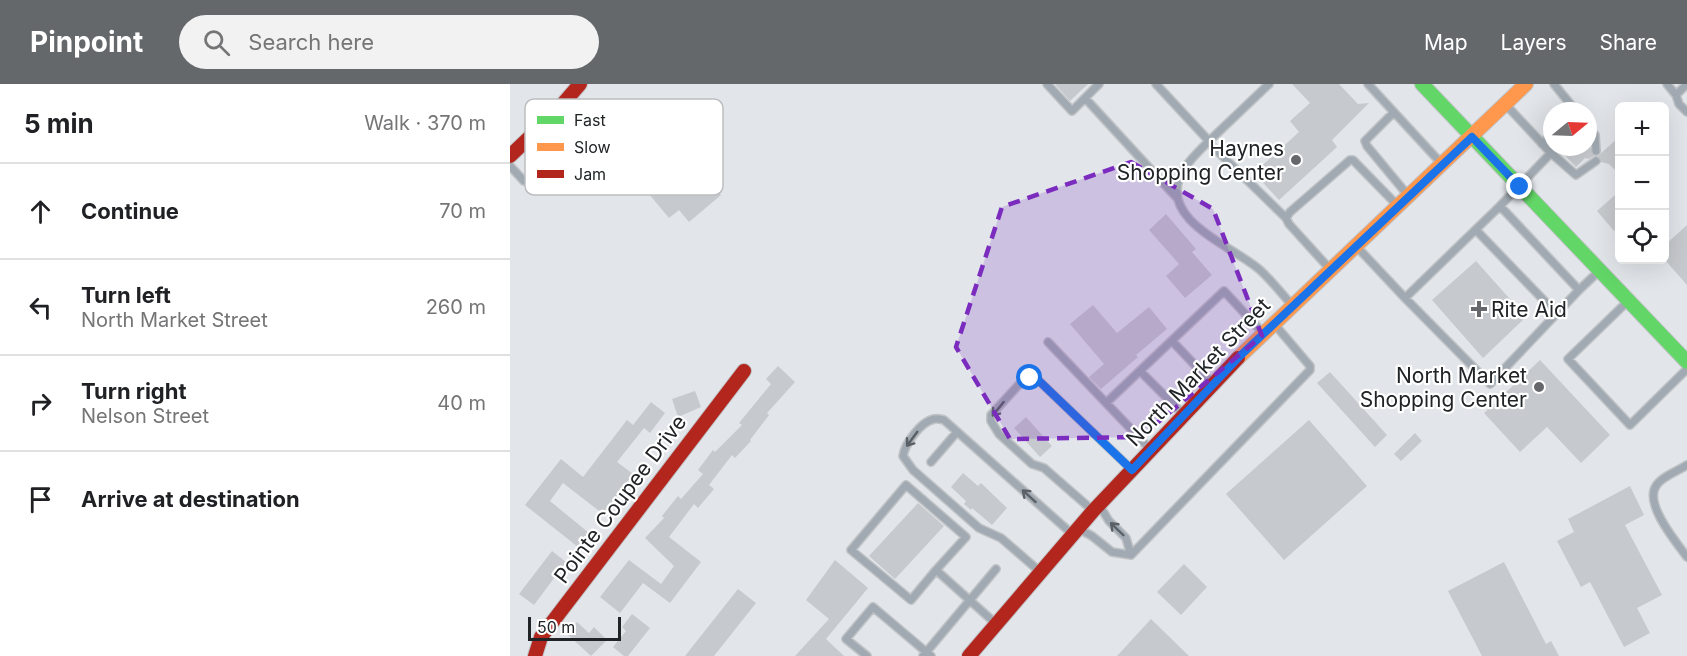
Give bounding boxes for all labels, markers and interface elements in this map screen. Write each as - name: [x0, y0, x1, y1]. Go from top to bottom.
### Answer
- search box: [179, 15, 599, 69]
- text: Pinpoint: [30, 25, 143, 59]
- icon: search: [200, 26, 233, 59]
- text: Search here: [248, 29, 374, 55]
- text: Map: [1424, 30, 1468, 55]
- text: Layers: [1501, 30, 1567, 55]
- text: Share: [1600, 30, 1657, 55]
- legend: [525, 99, 723, 195]
- north arrow: [1543, 102, 1597, 156]
- map controls: [1615, 102, 1669, 264]
- button: +: [1615, 102, 1669, 156]
- text: 5 min: [24, 108, 94, 139]
- text: Fast: [574, 110, 606, 130]
- text: Walk · 370 m: [364, 111, 486, 135]
- place label: Haynes Shopping Center: [1117, 136, 1284, 185]
- text: Slow: [574, 137, 611, 157]
- marker: Haynes Shopping Center: [1289, 153, 1303, 167]
- button: −: [1615, 156, 1669, 210]
- text: Jam: [574, 164, 606, 184]
- route end: [1506, 173, 1532, 199]
- icon: ahead: [24, 195, 57, 228]
- text: Continue: [81, 198, 179, 224]
- text: 70 m: [439, 199, 486, 223]
- button: locate: [1615, 210, 1669, 264]
- text: Turn left: [81, 282, 171, 308]
- icon: left: [24, 291, 57, 324]
- street label: North Market Street: [1121, 293, 1275, 451]
- text: 260 m: [426, 295, 486, 319]
- place label: Rite Aid: [1491, 297, 1567, 322]
- marker: Rite Aid: [1472, 302, 1486, 316]
- text: North Market Street: [81, 308, 268, 332]
- place label: North Market Shopping Center: [1360, 363, 1527, 412]
- route start: [1016, 364, 1042, 390]
- text: Turn right: [81, 378, 187, 404]
- marker: North Market Shopping Center: [1532, 380, 1546, 394]
- icon: right: [24, 387, 57, 420]
- text: 40 m: [437, 391, 486, 415]
- one-way arrow: [991, 401, 1004, 417]
- text: Nelson Street: [81, 404, 209, 428]
- street label: Pointe Coupee Drive: [549, 410, 691, 588]
- one-way arrow: [906, 430, 918, 446]
- icon: arrive: [24, 483, 57, 516]
- text: Arrive at destination: [81, 486, 300, 512]
- one-way arrow: [1022, 489, 1037, 503]
- one-way arrow: [1110, 522, 1125, 536]
- scale bar: [528, 614, 621, 642]
- text: 50 m: [537, 617, 575, 637]

